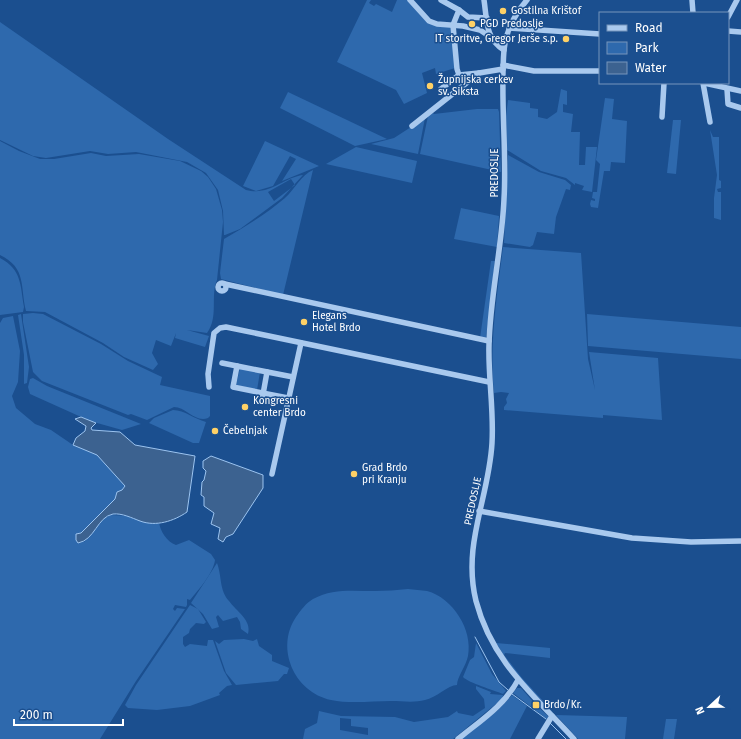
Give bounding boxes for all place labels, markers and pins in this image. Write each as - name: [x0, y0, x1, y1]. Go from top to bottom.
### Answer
- place label: Gostilna Krištof: [511, 5, 582, 17]
- marker: Gostilna Krištof: [498, 6, 508, 16]
- place label: PGD Predoslje: [480, 18, 544, 30]
- marker: PGD Predoslje: [467, 19, 477, 29]
- place label: IT storitve, Gregor Jerše s.p.: [435, 33, 558, 45]
- marker: IT storitve, Gregor Jerše s.p.: [561, 34, 571, 44]
- place label: Župnijska cerkev sv. Siksta: [438, 72, 513, 98]
- marker: Župnijska cerkev sv. Siksta: [425, 81, 435, 91]
- place label: Elegans Hotel Brdo: [312, 310, 361, 334]
- marker: Elegans Hotel Brdo: [299, 317, 309, 327]
- place label: Kongresni center Brdo: [253, 395, 306, 419]
- marker: Kongresni center Brdo: [240, 402, 250, 412]
- place label: Čebelnjak: [223, 423, 268, 437]
- marker: Čebelnjak: [210, 426, 220, 436]
- place label: Grad Brdo pri Kranju: [362, 462, 408, 486]
- marker: Grad Brdo pri Kranju: [349, 469, 359, 479]
- place label: Brdo/Kr.: [544, 699, 582, 711]
- marker: Brdo/Kr.: [531, 700, 541, 710]

